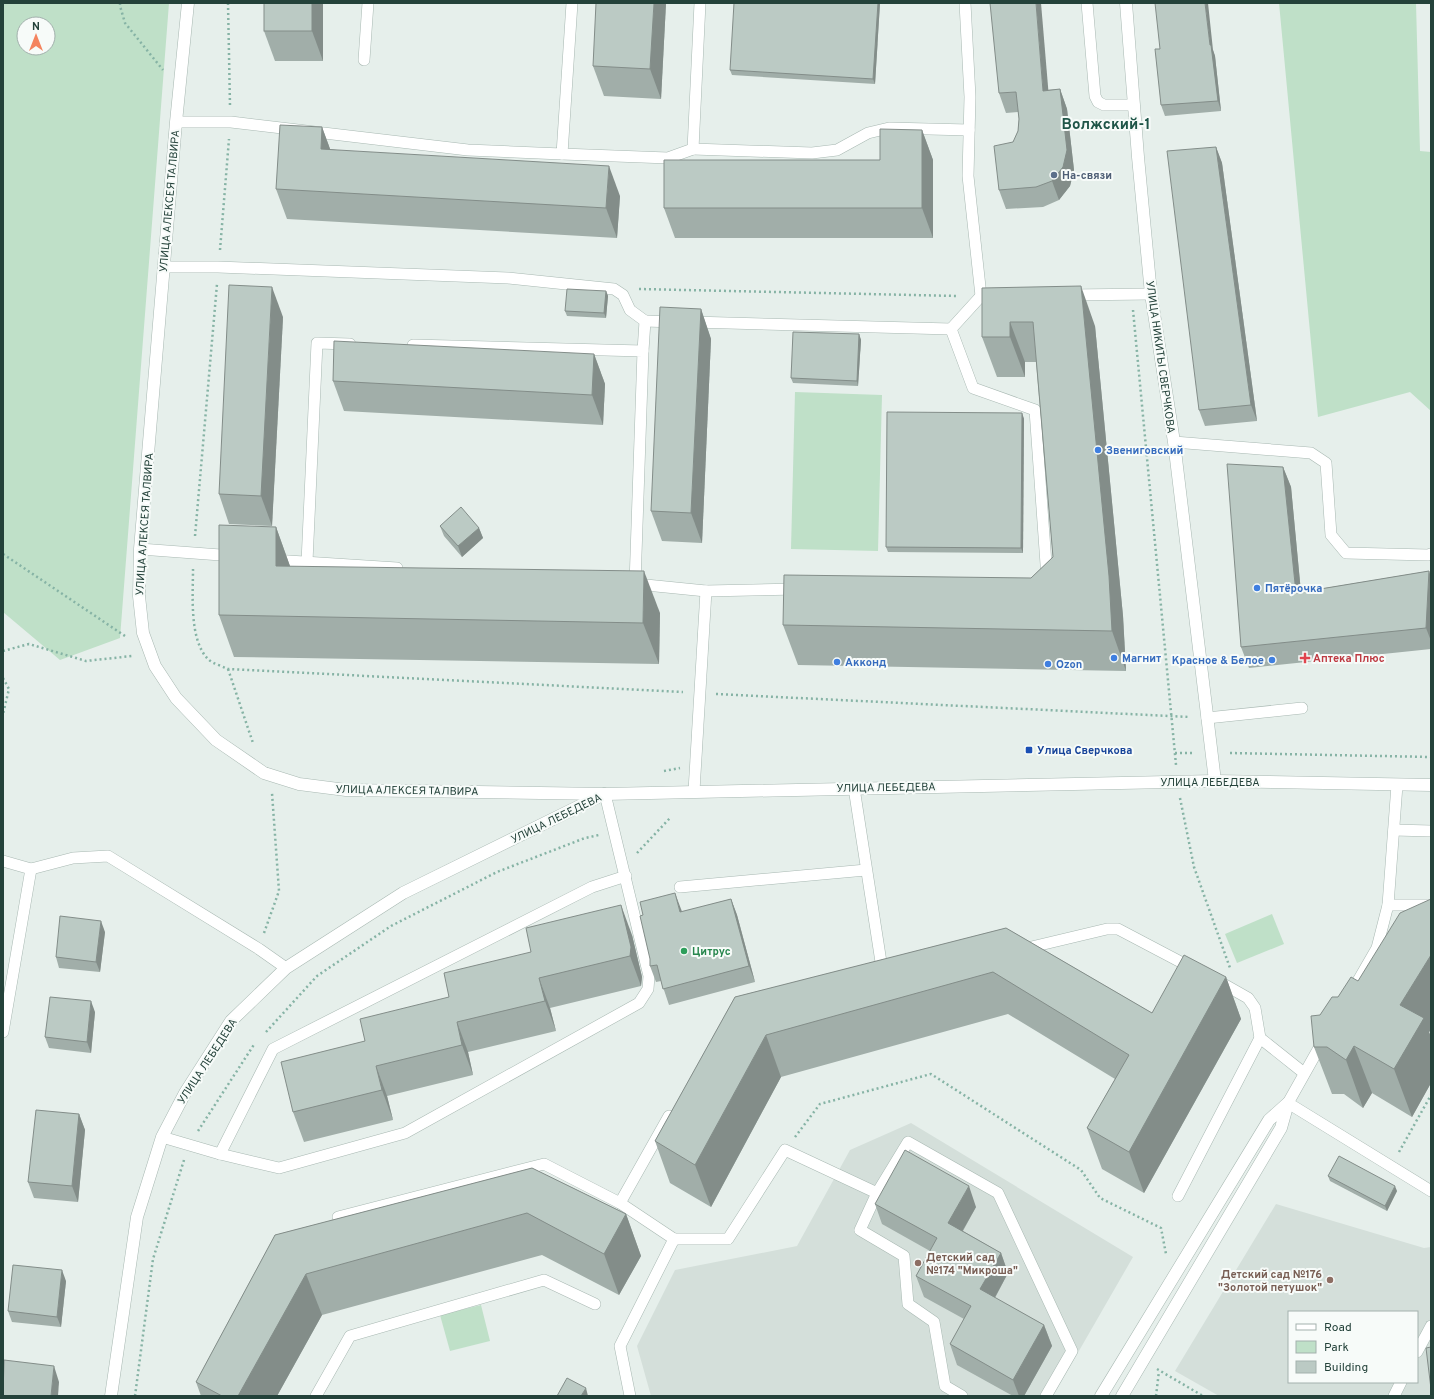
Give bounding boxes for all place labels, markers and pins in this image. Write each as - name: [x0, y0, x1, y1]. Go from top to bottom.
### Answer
- place label: На-связи: [1062, 169, 1112, 183]
- marker: На-связи: [1049, 170, 1059, 180]
- place label: Звениговский: [1106, 444, 1183, 458]
- marker: Звениговский: [1093, 445, 1103, 455]
- place label: Пятёрочка: [1265, 582, 1323, 596]
- marker: Пятёрочка: [1252, 583, 1262, 593]
- place label: Магнит: [1122, 652, 1161, 666]
- place label: Аптека Плюс: [1313, 652, 1385, 666]
- marker: Магнит: [1109, 653, 1119, 663]
- marker: Аптека Плюс: [1300, 653, 1310, 663]
- place label: Красное & Белое: [1172, 654, 1264, 668]
- marker: Красное & Белое: [1267, 655, 1277, 665]
- place label: Акконд: [845, 656, 886, 670]
- marker: Акконд: [832, 657, 842, 667]
- place label: Ozon: [1056, 658, 1082, 672]
- marker: Ozon: [1043, 659, 1053, 669]
- place label: Улица Сверчкова: [1037, 744, 1132, 758]
- marker: Улица Сверчкова: [1024, 745, 1034, 755]
- place label: Цитрус: [692, 945, 731, 959]
- marker: Цитрус: [679, 946, 689, 956]
- place label: Детский сад №174 "Микроша": [926, 1251, 1018, 1278]
- marker: Детский сад №174 "Микроша": [913, 1258, 923, 1268]
- place label: Детский сад №176 "Золотой петушок": [1218, 1268, 1322, 1295]
- marker: Детский сад №176 "Золотой петушок": [1325, 1275, 1335, 1285]

